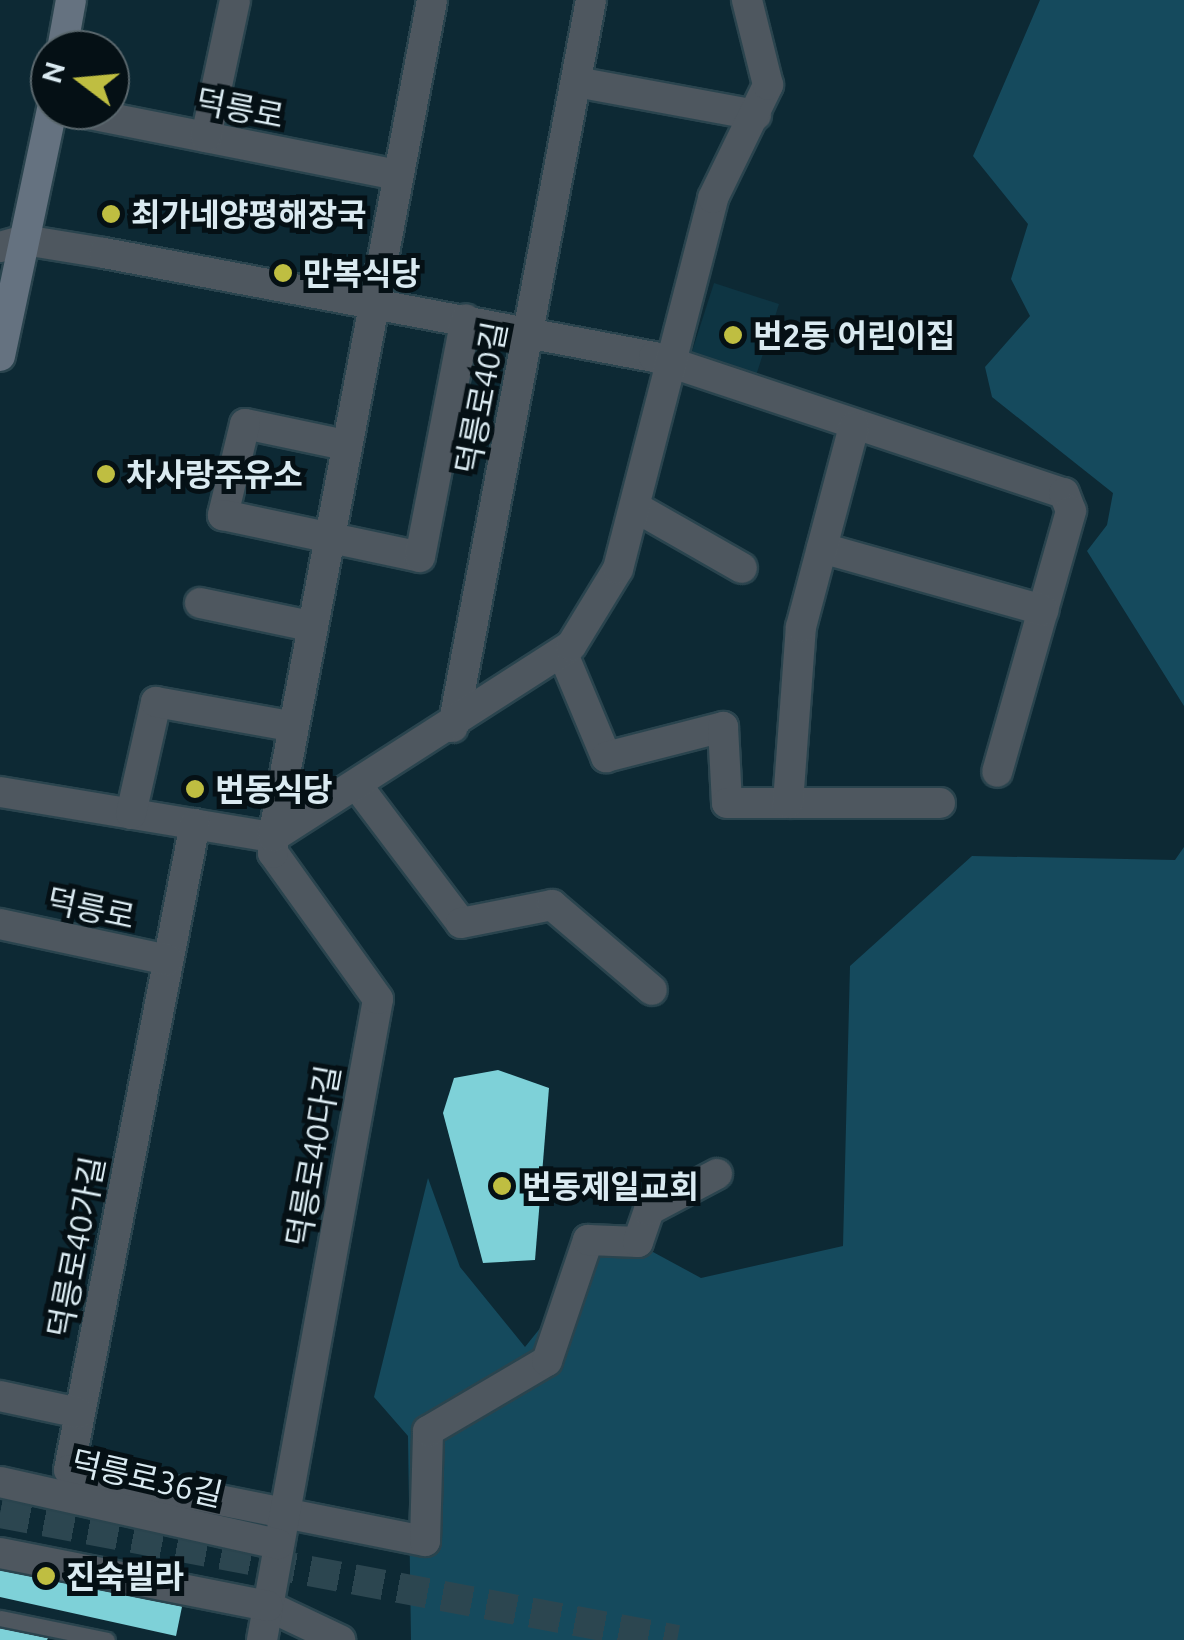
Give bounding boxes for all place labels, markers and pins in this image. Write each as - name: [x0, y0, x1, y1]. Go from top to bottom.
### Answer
- place label: 최가네양평해장국: [131, 195, 367, 233]
- marker: 최가네양평해장국: [100, 203, 122, 225]
- place label: 만복식당: [303, 254, 421, 292]
- marker: 만복식당: [272, 262, 294, 284]
- place label: 번2동 어린이집: [753, 316, 955, 354]
- marker: 번2동 어린이집: [722, 324, 744, 346]
- place label: 차사랑주유소: [126, 455, 303, 493]
- marker: 차사랑주유소: [95, 463, 117, 485]
- place label: 번동식당: [215, 770, 333, 808]
- marker: 번동식당: [184, 778, 206, 800]
- place label: 번동제일교회: [522, 1167, 699, 1205]
- marker: 번동제일교회: [491, 1175, 513, 1197]
- place label: 진숙빌라: [66, 1557, 184, 1595]
- marker: 진숙빌라: [35, 1565, 57, 1587]

